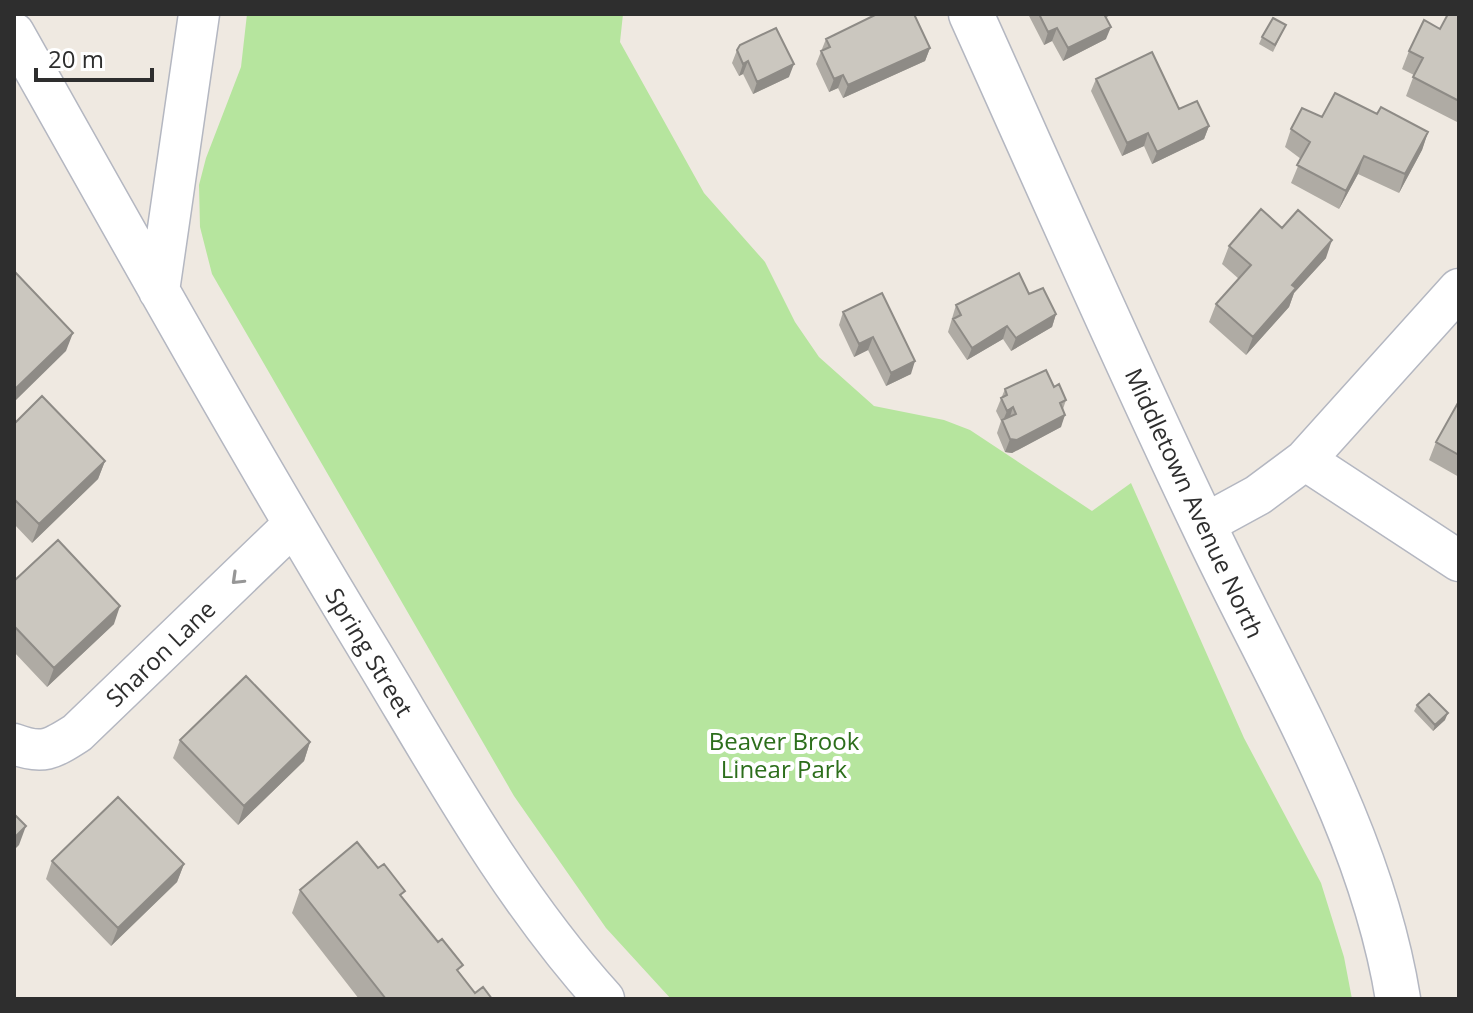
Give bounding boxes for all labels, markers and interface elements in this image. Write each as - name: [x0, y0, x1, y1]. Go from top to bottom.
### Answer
- scale bar: [36, 32, 152, 82]
- text: 20 m: [48, 42, 104, 75]
- street label: Middletown Avenue North: [1118, 363, 1272, 643]
- one-way arrow: [232, 569, 246, 584]
- street label: Spring Street: [319, 581, 421, 723]
- street label: Sharon Lane: [98, 592, 222, 714]
- park label: Beaver Brook Linear Park: [709, 724, 860, 785]

